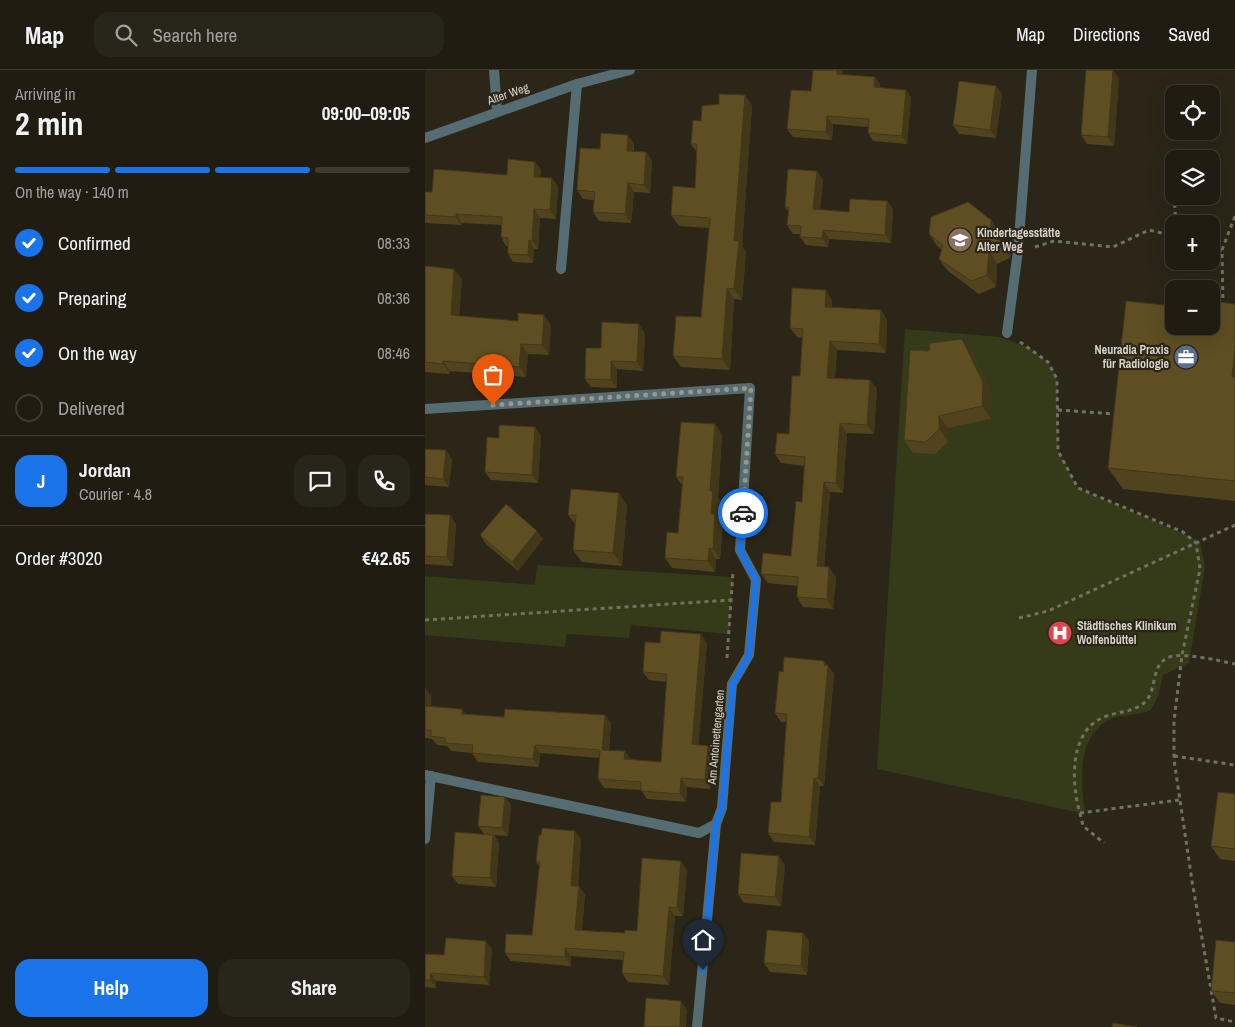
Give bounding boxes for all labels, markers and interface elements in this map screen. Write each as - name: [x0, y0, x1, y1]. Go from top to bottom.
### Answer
- search box: [94, 12, 444, 57]
- text: Map: [25, 19, 64, 51]
- icon: search: [112, 21, 140, 49]
- text: Search here: [152, 22, 237, 48]
- text: Map: [1016, 22, 1045, 47]
- text: Directions: [1073, 22, 1140, 47]
- text: Saved: [1168, 22, 1210, 47]
- street label: Alter Weg: [484, 79, 531, 109]
- text: Arriving in: [15, 83, 76, 105]
- map controls: [1165, 85, 1220, 335]
- button: locate: [1165, 85, 1220, 140]
- text: 09:00–09:05: [322, 100, 410, 126]
- text: 2 min: [15, 102, 84, 145]
- button: layers: [1165, 150, 1220, 205]
- text: On the way · 140 m: [15, 181, 129, 203]
- button: +: [1165, 215, 1220, 270]
- place label: Kindertagesstätte Alter Weg: [977, 225, 1061, 255]
- school or university icon: Kindertagesstätte Alter Weg: [947, 227, 973, 253]
- icon: check: [15, 229, 43, 257]
- text: Confirmed: [58, 230, 131, 256]
- text: 08:33: [377, 232, 410, 254]
- button: −: [1165, 280, 1220, 335]
- icon: check: [15, 284, 43, 312]
- text: Preparing: [58, 285, 126, 311]
- text: 08:36: [377, 287, 410, 309]
- icon: check: [15, 339, 43, 367]
- text: On the way: [58, 340, 137, 366]
- text: 08:46: [377, 342, 410, 364]
- place label: Neuradia Praxis für Radiologie: [1095, 342, 1170, 372]
- office icon: Neuradia Praxis für Radiologie: [1173, 344, 1199, 370]
- pin: [472, 354, 514, 405]
- icon: bag: [479, 361, 507, 389]
- text: Delivered: [58, 395, 125, 421]
- button: chat: [294, 455, 346, 507]
- button: phone: [358, 455, 410, 507]
- text: Jordan: [79, 457, 131, 483]
- text: J: [37, 468, 45, 494]
- text: Courier · 4.8: [79, 483, 152, 505]
- courier: [718, 488, 768, 538]
- icon: car: [729, 499, 757, 527]
- text: Order #3020: [15, 545, 102, 571]
- text: €42.65: [362, 545, 410, 571]
- place label: Städtisches Klinikum Wolfenbüttel: [1077, 618, 1177, 648]
- hospital icon: Städtisches Klinikum Wolfenbüttel: [1047, 620, 1073, 646]
- street label: Am Antoinettengarten: [704, 689, 728, 786]
- pin: [682, 919, 724, 970]
- icon: home: [689, 926, 717, 954]
- button: Help: [15, 959, 208, 1017]
- button: Share: [218, 959, 410, 1017]

